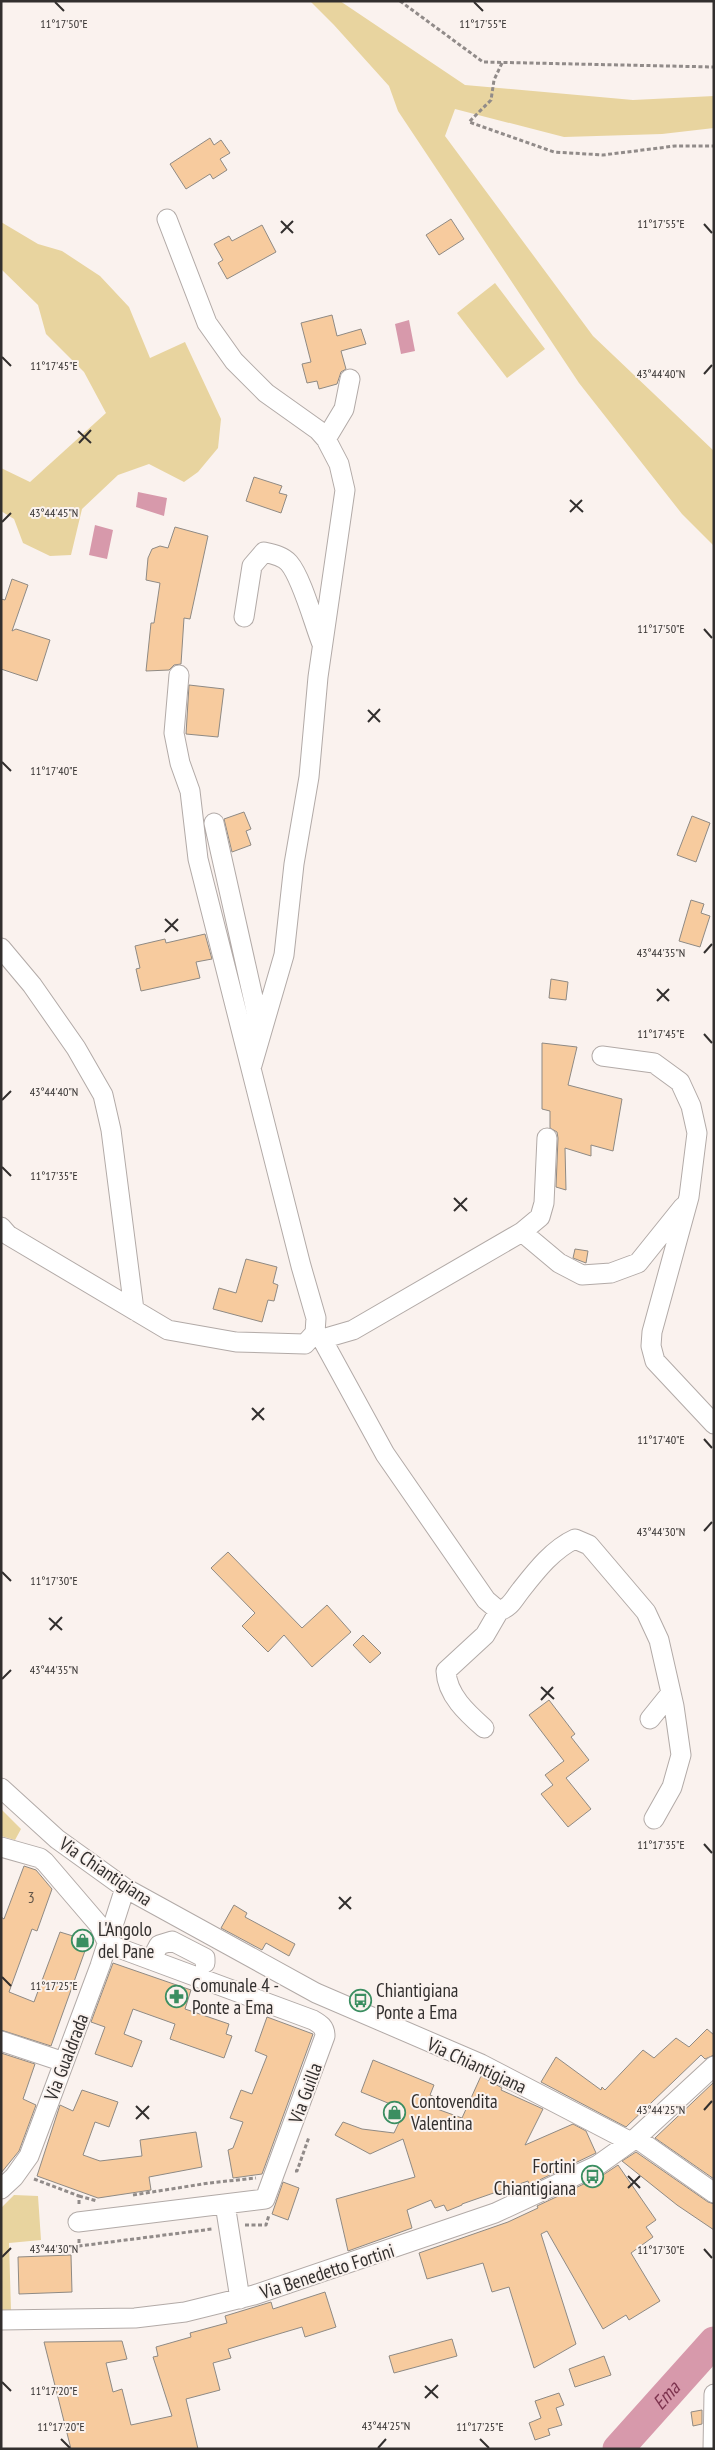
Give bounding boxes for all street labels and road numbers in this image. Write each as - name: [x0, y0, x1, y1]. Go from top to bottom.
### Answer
- street label: Via Chiantigiana: [54, 1831, 157, 1911]
- street label: Via Gualdrada: [38, 2010, 94, 2105]
- street label: Via Chiantigiana: [423, 2031, 531, 2098]
- street label: Via Guilla: [283, 2059, 327, 2128]
- street label: Via Benedetto Fortini: [256, 2238, 397, 2304]

